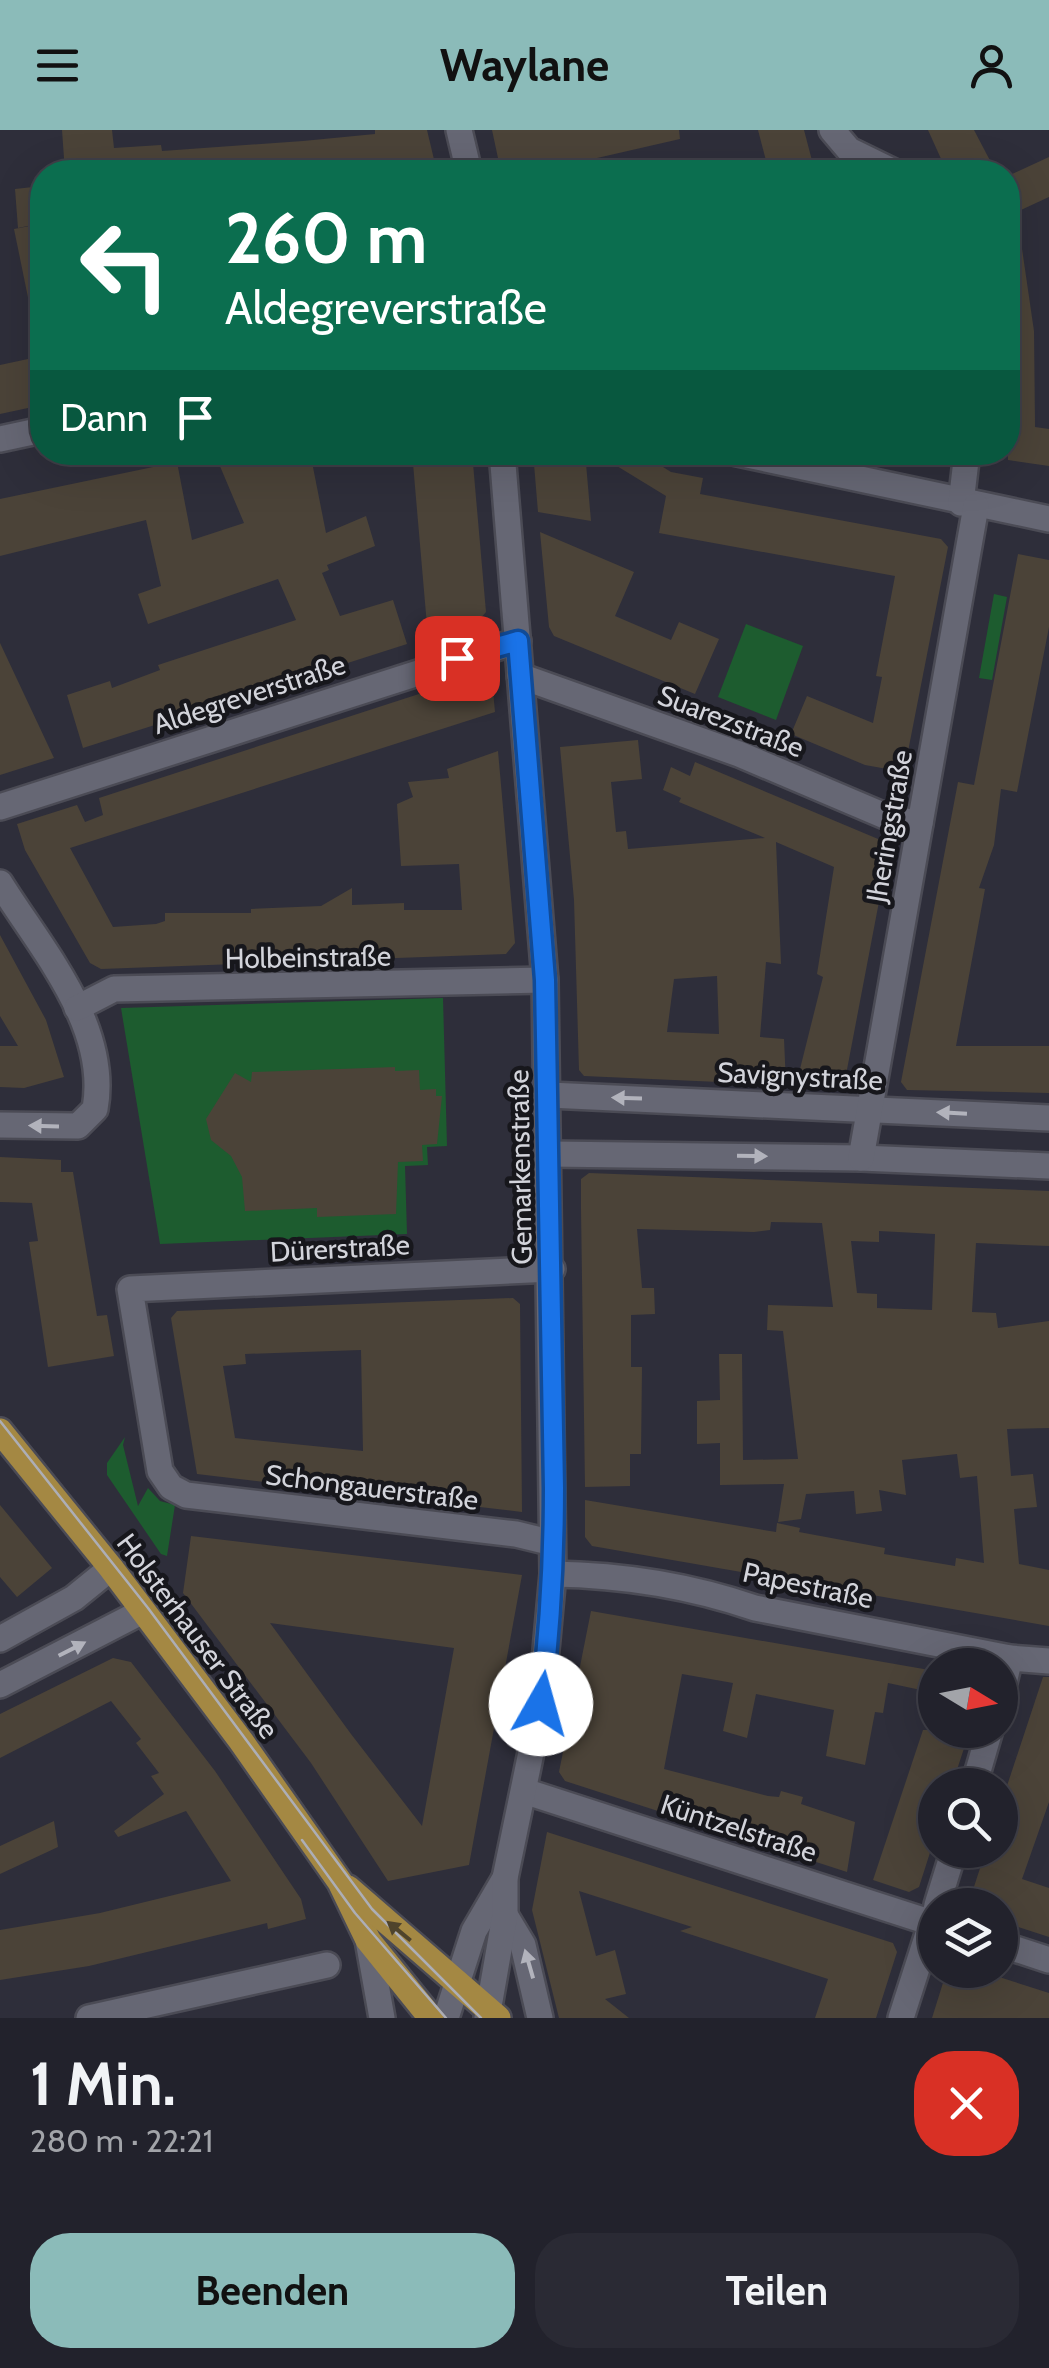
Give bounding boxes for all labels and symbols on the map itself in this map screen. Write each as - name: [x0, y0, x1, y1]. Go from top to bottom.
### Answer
- pin: [415, 616, 500, 701]
- street label: Aldegreverstraße: [149, 647, 349, 741]
- street label: Suarezstraße: [653, 678, 809, 764]
- street label: Jheringstraße: [859, 747, 919, 906]
- street label: Holbeinstraße: [225, 939, 391, 975]
- street label: Savignystraße: [716, 1055, 884, 1097]
- street label: Gemarkenstraße: [501, 1069, 539, 1265]
- one-way arrow: [610, 1090, 642, 1106]
- one-way arrow: [935, 1105, 967, 1121]
- one-way arrow: [27, 1118, 59, 1134]
- one-way arrow: [737, 1149, 769, 1165]
- street label: Dürerstraße: [269, 1227, 411, 1269]
- street label: Schongauerstraße: [264, 1457, 480, 1517]
- street label: Holsterhauser Straße: [110, 1527, 286, 1745]
- street label: Papestraße: [740, 1555, 876, 1615]
- one-way arrow: [57, 1641, 86, 1658]
- north arrow: [918, 1648, 1018, 1748]
- position arrow: [489, 1652, 593, 1756]
- street label: Küntzelstraße: [657, 1787, 821, 1869]
- one-way arrow: [387, 1921, 412, 1942]
- one-way arrow: [521, 1948, 536, 1979]

